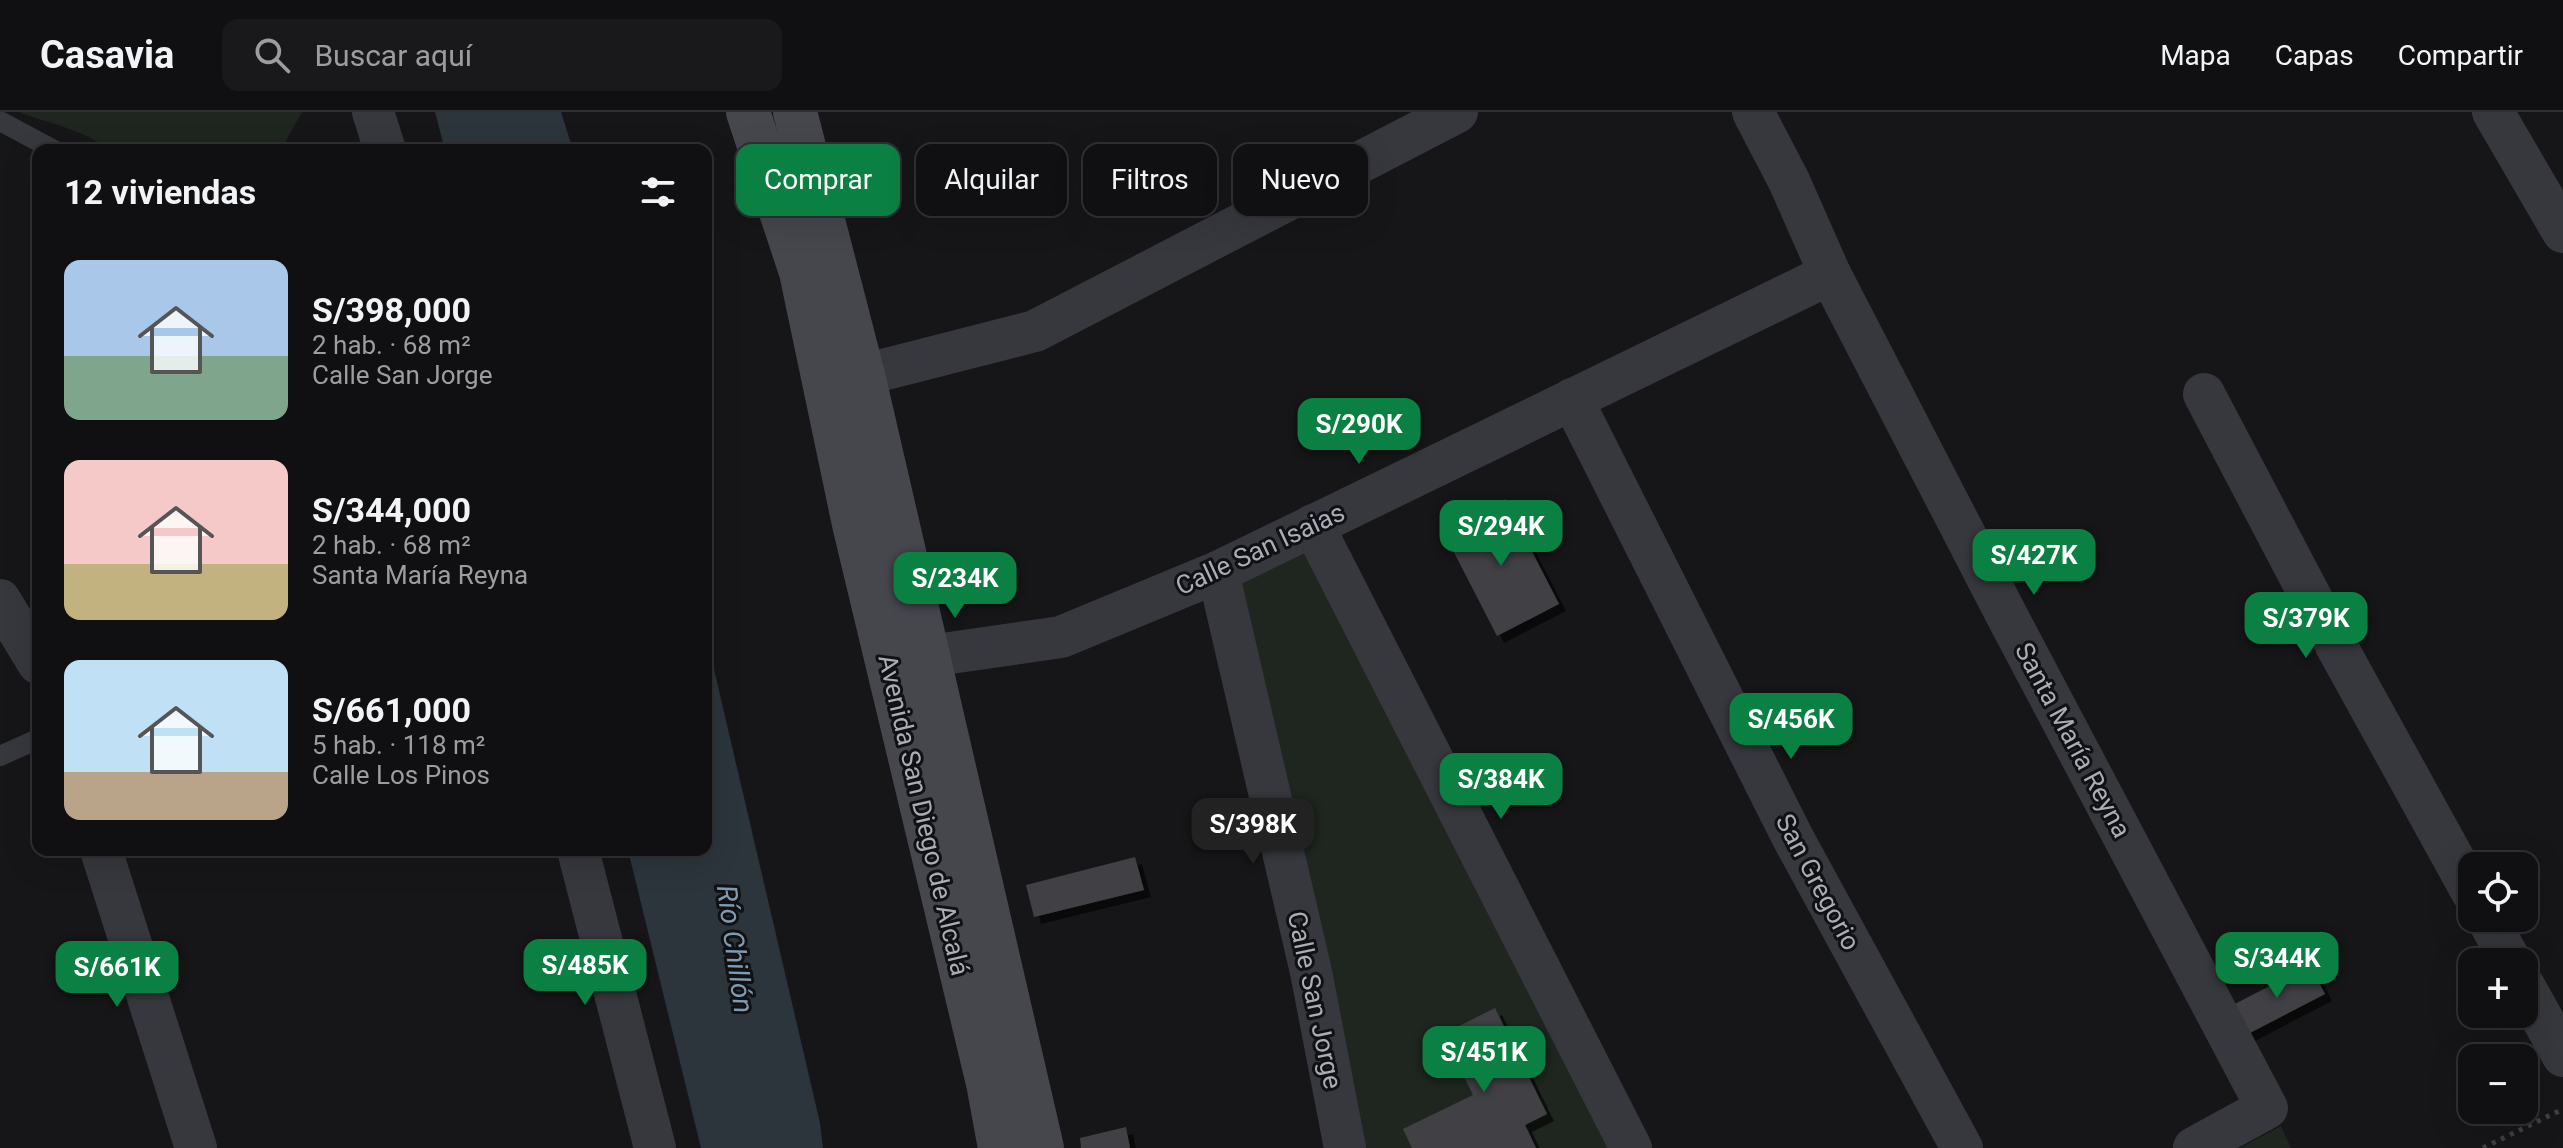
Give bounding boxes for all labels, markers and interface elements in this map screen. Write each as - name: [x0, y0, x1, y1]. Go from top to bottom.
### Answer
- search box: [222, 19, 782, 91]
- text: Casavia: [40, 33, 174, 77]
- icon: search: [250, 33, 294, 77]
- text: Buscar aquí: [314, 38, 472, 73]
- text: Mapa: [2160, 39, 2231, 72]
- text: Capas: [2275, 39, 2354, 72]
- text: Compartir: [2398, 39, 2523, 72]
- chip: Comprar: [736, 144, 900, 216]
- chip: Alquilar: [916, 144, 1067, 216]
- chip: Filtros: [1083, 144, 1217, 216]
- chip: Nuevo: [1233, 144, 1368, 216]
- icon: filters: [636, 170, 680, 214]
- text: 12 viviendas: [64, 172, 256, 212]
- text: S/398,000: [312, 290, 471, 330]
- icon: home: [128, 292, 224, 388]
- text: 2 hab. · 68 m²: [312, 330, 471, 360]
- text: Calle San Jorge: [312, 360, 492, 390]
- pin: S/290K: [1294, 398, 1424, 466]
- text: S/290K: [1316, 409, 1402, 439]
- text: S/344,000: [312, 490, 471, 530]
- icon: home: [128, 492, 224, 588]
- street label: Calle San Isaias: [1171, 497, 1349, 601]
- pin: S/294K: [1436, 500, 1566, 568]
- text: S/294K: [1458, 511, 1544, 541]
- pin: S/427K: [1969, 529, 2099, 597]
- text: 2 hab. · 68 m²: [312, 530, 471, 560]
- text: S/427K: [1991, 540, 2077, 570]
- pin: S/234K: [890, 552, 1020, 620]
- text: Santa María Reyna: [312, 560, 528, 590]
- text: S/234K: [912, 563, 998, 593]
- pin: S/379K: [2241, 592, 2371, 660]
- text: S/379K: [2263, 603, 2349, 633]
- street label: Santa María Reyna: [2009, 638, 2137, 842]
- street label: Avenida San Diego de Alcalá: [872, 652, 976, 978]
- text: S/661,000: [312, 690, 471, 730]
- icon: home: [128, 692, 224, 788]
- pin: S/456K: [1726, 693, 1856, 761]
- text: S/456K: [1748, 704, 1834, 734]
- text: 5 hab. · 118 m²: [312, 730, 485, 760]
- pin: S/384K: [1436, 753, 1566, 821]
- text: Calle Los Pinos: [312, 760, 490, 790]
- text: S/384K: [1458, 764, 1544, 794]
- pin: S/398K: [1188, 798, 1318, 866]
- text: S/398K: [1210, 809, 1296, 839]
- street label: San Gregorio: [1770, 809, 1866, 955]
- map controls: [2458, 852, 2538, 1124]
- button: locate: [2458, 852, 2538, 932]
- water label: Río Chillón: [710, 883, 760, 1015]
- street label: Calle San Jorge: [1282, 909, 1348, 1091]
- pin: S/344K: [2212, 932, 2342, 1000]
- pin: S/485K: [520, 939, 650, 1007]
- pin: S/661K: [52, 941, 182, 1009]
- text: S/344K: [2234, 943, 2320, 973]
- button: +: [2458, 948, 2538, 1028]
- text: S/485K: [542, 950, 628, 980]
- text: S/661K: [74, 952, 160, 982]
- pin: S/451K: [1419, 1026, 1549, 1094]
- text: S/451K: [1441, 1037, 1527, 1067]
- button: −: [2458, 1044, 2538, 1124]

